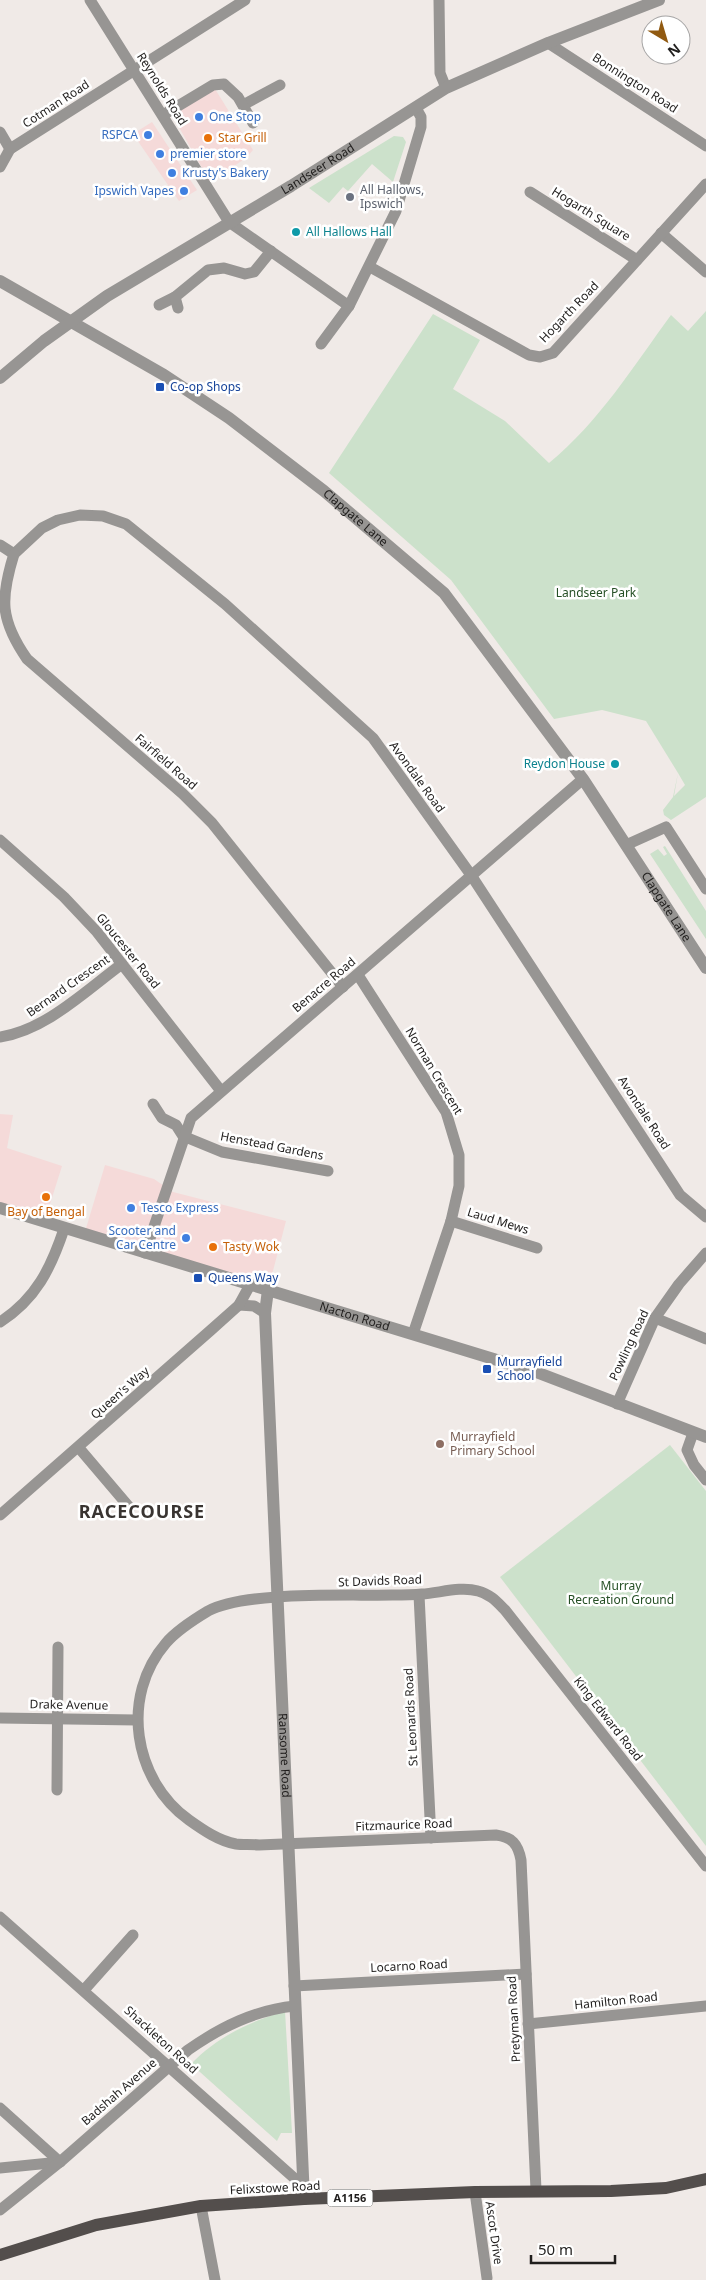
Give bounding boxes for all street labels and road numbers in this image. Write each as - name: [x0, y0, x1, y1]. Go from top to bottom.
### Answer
- street label: Reynolds Road: [133, 49, 192, 128]
- street label: Bonnington Road: [589, 49, 681, 117]
- street label: Cotman Road: [19, 76, 92, 132]
- street label: Landseer Road: [278, 139, 358, 198]
- street label: Hogarth Square: [549, 183, 634, 245]
- street label: Hogarth Road: [535, 277, 602, 346]
- street label: Clapgate Lane: [320, 485, 392, 550]
- street label: Fairfield Road: [132, 730, 201, 793]
- street label: Avondale Road: [386, 738, 449, 816]
- street label: Clapgate Lane: [638, 868, 696, 945]
- street label: Gloucester Road: [93, 909, 164, 992]
- street label: Bernard Crescent: [23, 950, 113, 1021]
- street label: Benacre Road: [288, 953, 359, 1016]
- street label: Norman Crescent: [402, 1024, 468, 1118]
- street label: Avondale Road: [614, 1073, 675, 1153]
- street label: Henstead Gardens: [219, 1127, 325, 1164]
- street label: Laud Mews: [465, 1203, 531, 1238]
- street label: Nacton Road: [318, 1297, 392, 1335]
- street label: Powling Road: [605, 1306, 652, 1383]
- street label: Queen's Way: [87, 1362, 153, 1423]
- street label: St Davids Road: [338, 1571, 422, 1590]
- street label: St Leonards Road: [399, 1667, 422, 1767]
- street label: King Edward Road: [570, 1673, 647, 1764]
- street label: Drake Avenue: [30, 1695, 109, 1714]
- street label: Ransome Road: [275, 1713, 295, 1798]
- street label: Fitzmaurice Road: [355, 1814, 453, 1835]
- street label: Locarno Road: [370, 1955, 448, 1976]
- street label: Pretyman Road: [503, 1975, 524, 2063]
- street label: Hamilton Road: [573, 1988, 659, 2013]
- street label: Shackleton Road: [121, 2002, 202, 2077]
- street label: Badshah Avenue: [77, 2054, 160, 2129]
- street label: Felixstowe Road: [229, 2177, 321, 2198]
- road number: A1156: [328, 2190, 372, 2206]
- street label: Ascot Drive: [482, 2200, 507, 2266]

